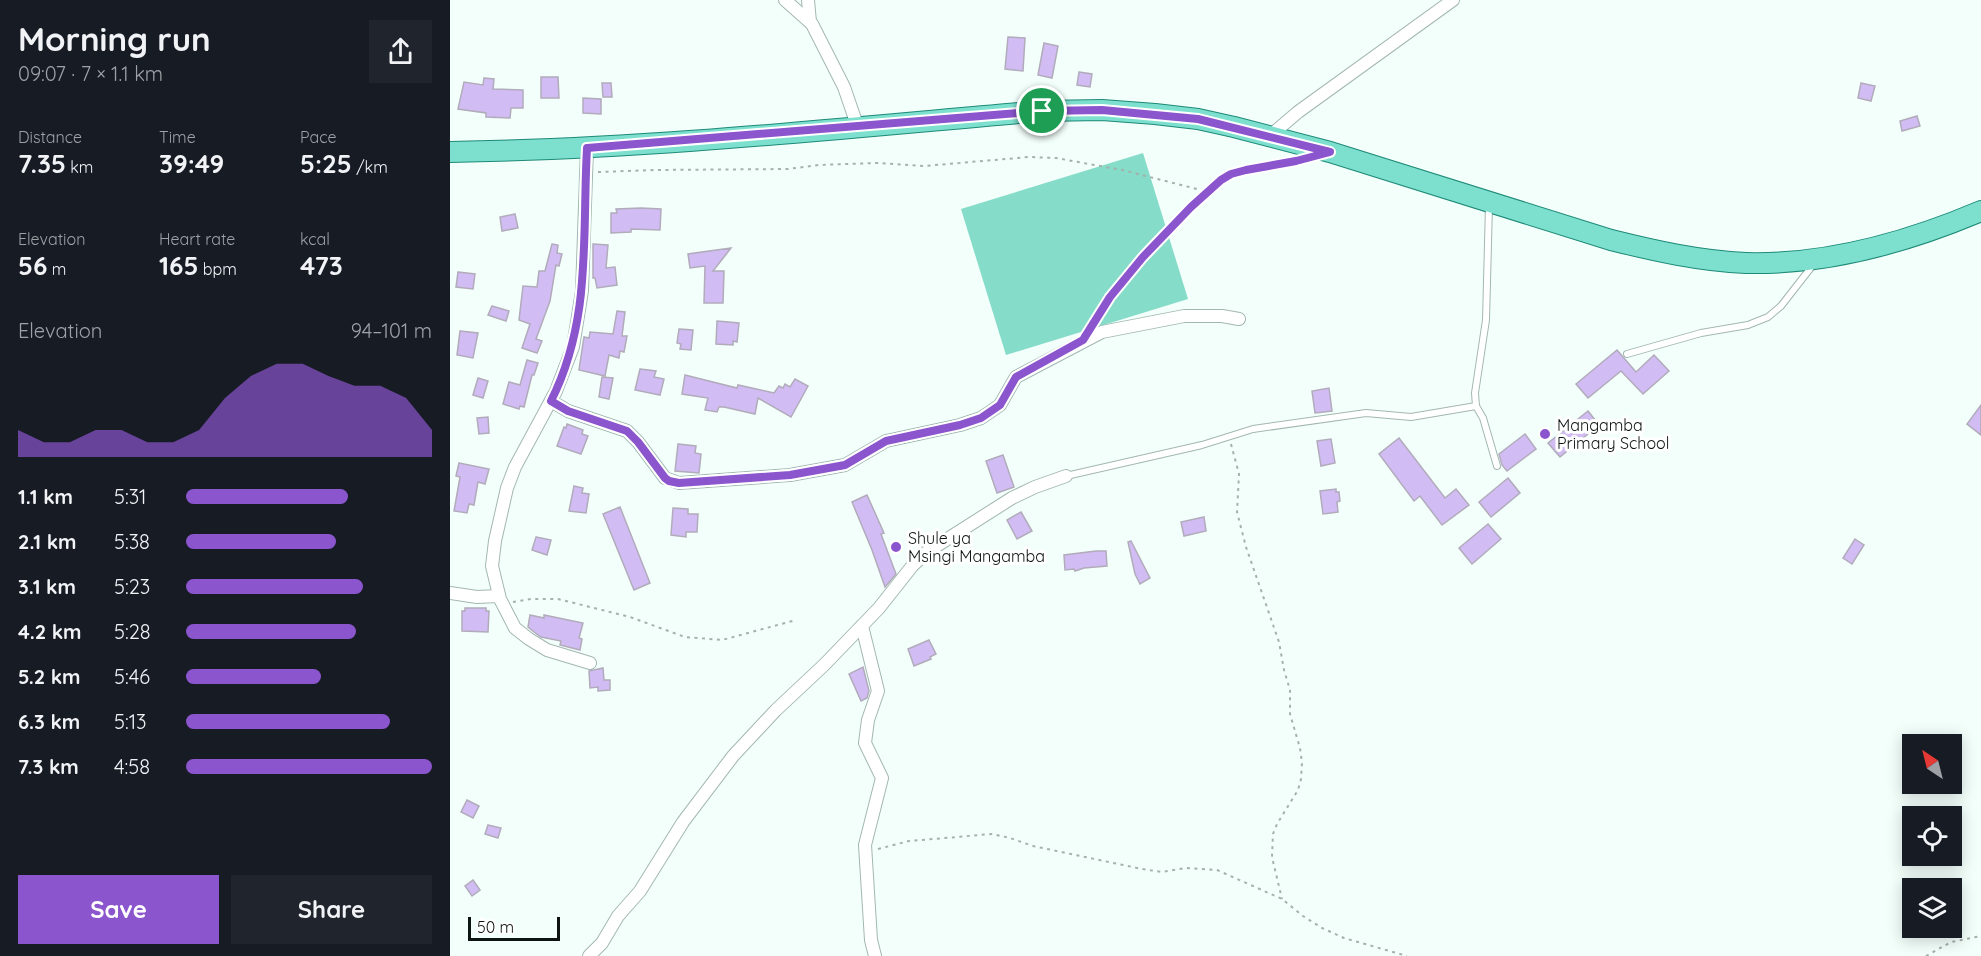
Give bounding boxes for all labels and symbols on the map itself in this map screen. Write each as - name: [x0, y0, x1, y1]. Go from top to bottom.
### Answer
- pin: [1016, 85, 1067, 136]
- place label: Mangamba Primary School: [1557, 415, 1669, 453]
- marker: Mangamba Primary School: [1538, 427, 1552, 441]
- place label: Shule ya Msingi Mangamba: [908, 528, 1045, 566]
- marker: Shule ya Msingi Mangamba: [889, 540, 903, 554]
- north arrow: [1902, 734, 1962, 794]
- scale bar: [468, 914, 560, 942]

